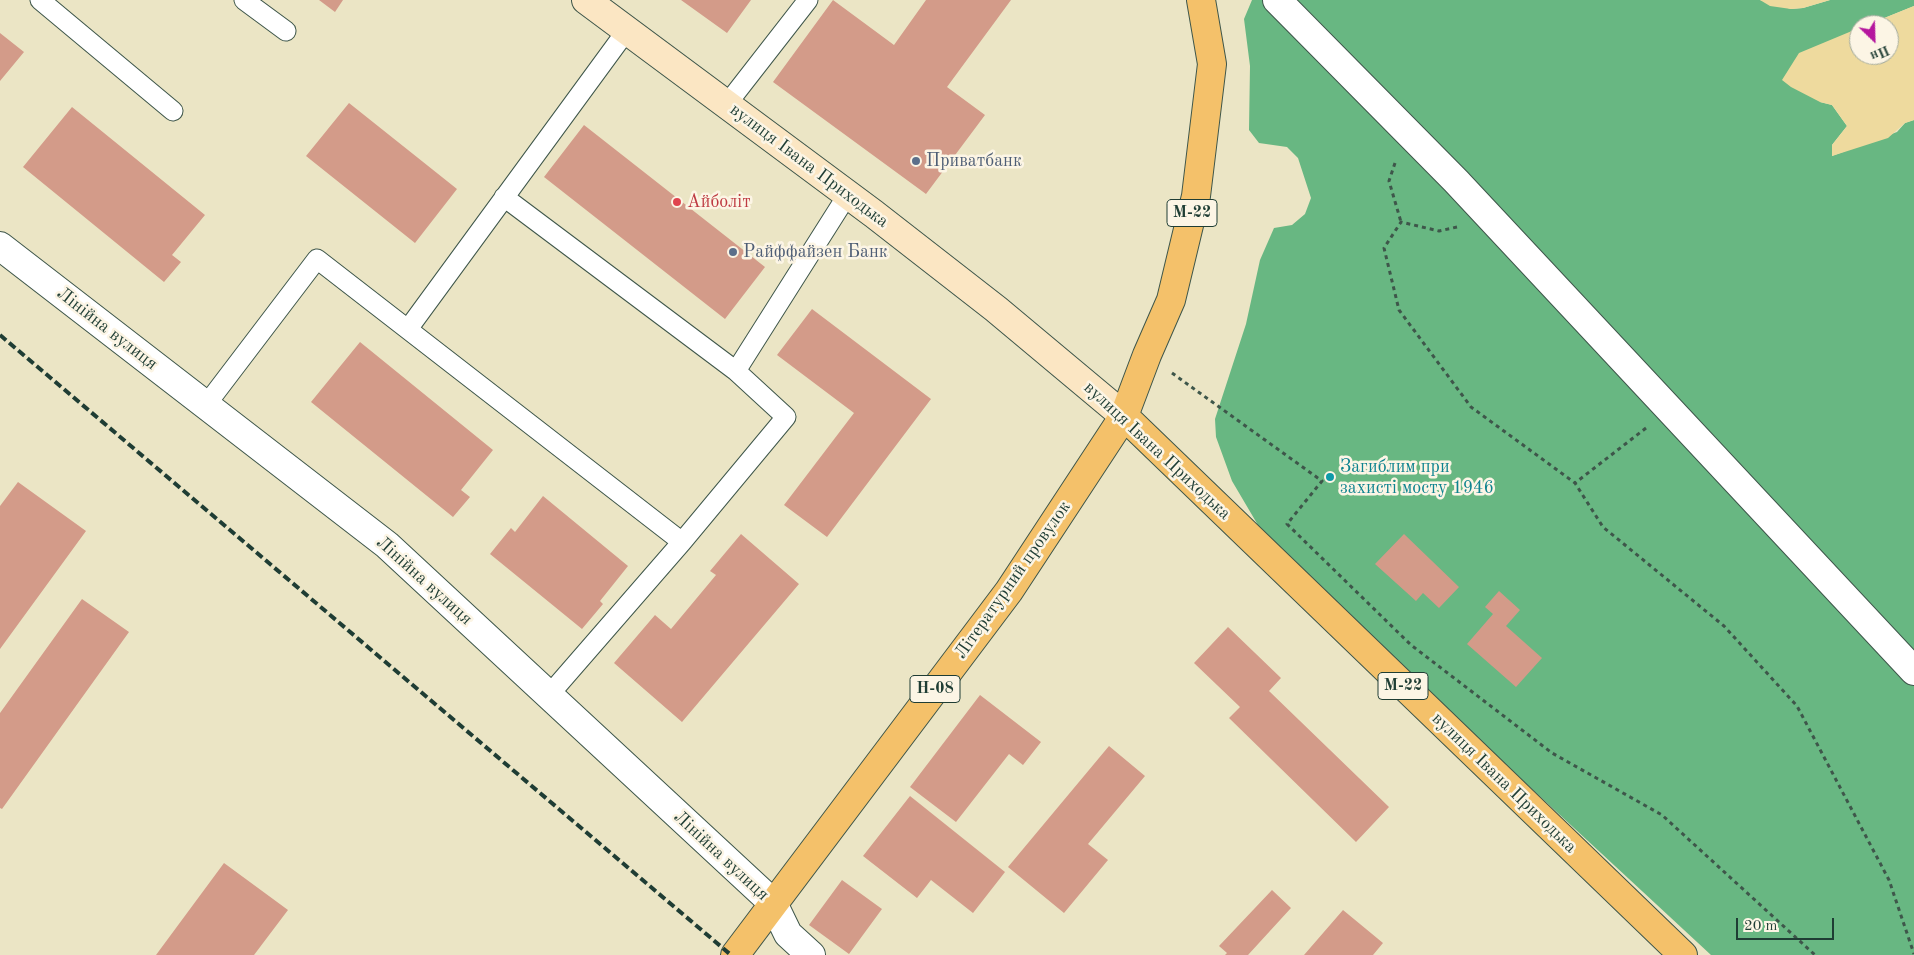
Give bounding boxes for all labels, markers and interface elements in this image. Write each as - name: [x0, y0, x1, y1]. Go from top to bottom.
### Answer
- north arrow: [1849, 15, 1899, 65]
- text: Пн: [1868, 42, 1891, 63]
- street label: вулиця Івана Приходька: [725, 99, 893, 233]
- place label: Приватбанк: [926, 150, 1022, 172]
- marker: Приватбанк: [910, 155, 922, 167]
- place label: Айболіт: [687, 191, 751, 213]
- marker: Айболіт: [671, 196, 683, 208]
- road number: М-22: [1167, 200, 1217, 227]
- place label: Райффайзен Банк: [743, 241, 888, 263]
- marker: Райффайзен Банк: [727, 246, 739, 258]
- street label: Лінійна вулиця: [52, 283, 162, 375]
- street label: вулиця Івана Приходька: [1079, 377, 1235, 525]
- place label: Загиблим при захисті мосту 1946: [1340, 456, 1494, 498]
- marker: Загиблим при захисті мосту 1946: [1324, 471, 1336, 483]
- street label: Літературний провулок: [950, 497, 1076, 663]
- street label: Лінійна вулиця: [371, 532, 477, 630]
- road number: М-22: [1378, 672, 1428, 699]
- road number: Н-08: [910, 676, 960, 702]
- street label: вулиця Івана Приходька: [1427, 708, 1581, 858]
- street label: Лінійна вулиця: [669, 806, 773, 906]
- scale bar: [1739, 908, 1836, 940]
- text: 20 m: [1744, 919, 1778, 934]

